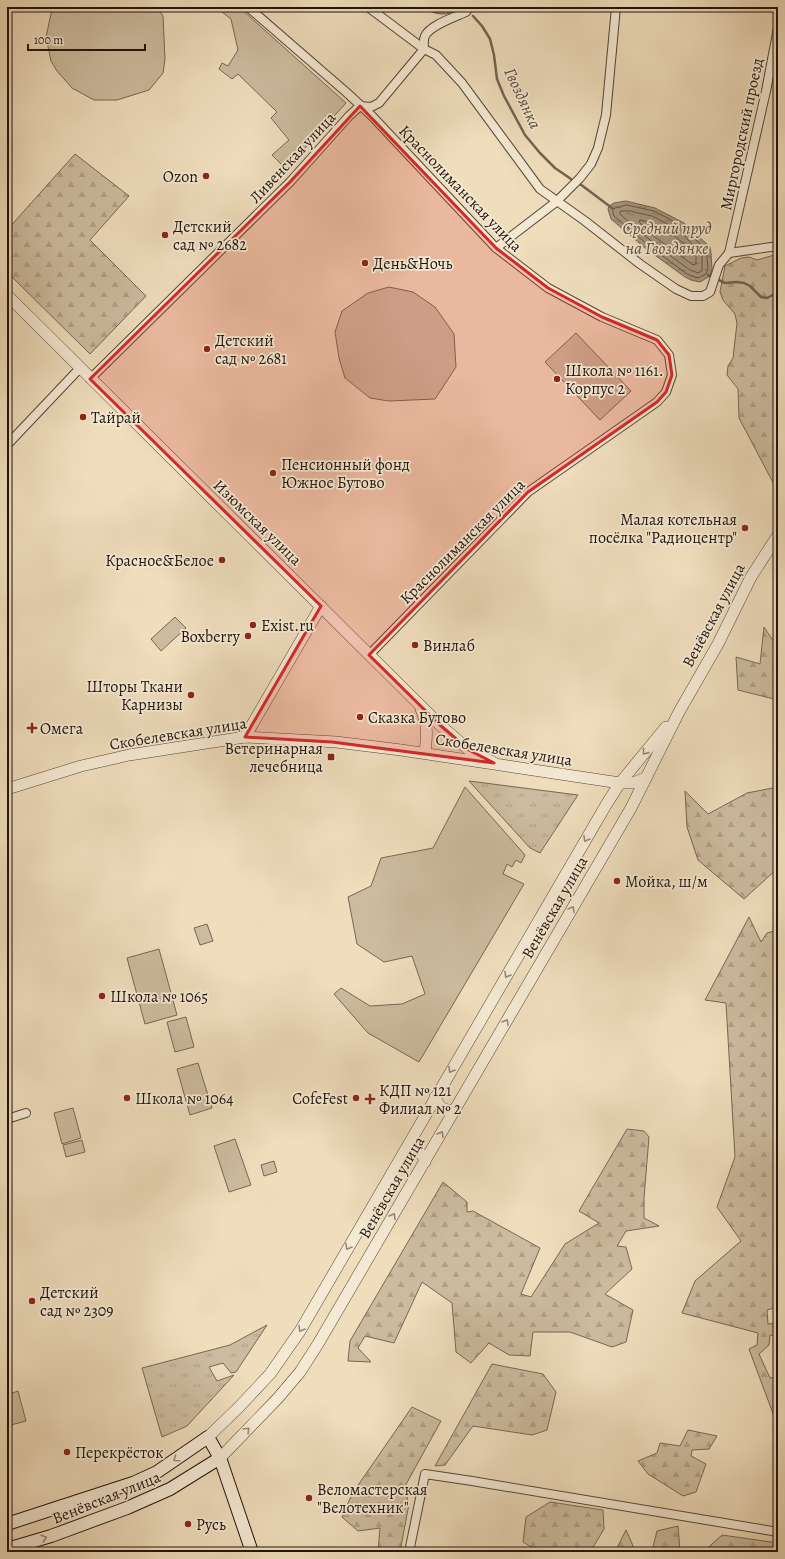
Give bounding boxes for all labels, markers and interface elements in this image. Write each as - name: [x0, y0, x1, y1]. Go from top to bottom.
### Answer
- scale bar: [28, 26, 145, 52]
- text: 100 m: [34, 32, 63, 48]
- street label: Миргородский проезд: [715, 56, 769, 212]
- water label: Гвоздянка: [498, 64, 547, 133]
- street label: Ливенская улица: [244, 107, 341, 208]
- street label: Краснолиманская улица: [394, 120, 527, 257]
- place label: Ozon: [163, 166, 198, 188]
- marker: Ozon: [201, 171, 211, 181]
- place label: Детский сад № 2682: [173, 216, 247, 256]
- water label: Средний пруд на Гвоздянке: [622, 217, 712, 260]
- marker: Детский сад № 2682: [160, 230, 170, 240]
- place label: День&Ночь: [373, 253, 453, 275]
- marker: День&Ночь: [360, 258, 370, 268]
- place label: Детский сад № 2681: [215, 330, 287, 370]
- marker: Детский сад № 2681: [202, 344, 212, 354]
- place label: Школа № 1161. Корпус 2: [565, 360, 664, 400]
- marker: Школа № 1161. Корпус 2: [552, 374, 562, 384]
- place label: Тайрай: [91, 407, 141, 429]
- marker: Тайрай: [78, 412, 88, 422]
- place label: Пенсионный фонд Южное Бутово: [281, 454, 410, 494]
- marker: Пенсионный фонд Южное Бутово: [268, 468, 278, 478]
- street label: Краснолиманская улица: [395, 474, 531, 609]
- street label: Изюмская улица: [208, 475, 307, 571]
- place label: Малая котельная посёлка "Радиоцентр": [589, 509, 737, 549]
- marker: Малая котельная посёлка "Радиоцентр": [740, 523, 750, 533]
- place label: Красное&Белое: [105, 550, 214, 572]
- marker: Красное&Белое: [217, 555, 227, 565]
- street label: Венёвская улица: [677, 559, 751, 671]
- place label: Exist.ru: [261, 615, 314, 637]
- marker: Exist.ru: [248, 620, 258, 630]
- place label: Boxberry: [180, 626, 241, 648]
- marker: Boxberry: [243, 631, 253, 641]
- place label: Винлаб: [423, 635, 475, 657]
- marker: Винлаб: [410, 640, 420, 650]
- place label: Шторы Ткани Карнизы: [86, 676, 183, 716]
- marker: Шторы Ткани Карнизы: [186, 690, 196, 700]
- place label: Сказка Бутово: [368, 707, 466, 729]
- street label: Скобелевская улица: [108, 712, 249, 756]
- marker: Сказка Бутово: [355, 712, 365, 722]
- place label: Омега: [40, 718, 84, 740]
- marker: Омега: [27, 723, 37, 733]
- street label: Скобелевская улица: [434, 728, 575, 772]
- place label: Ветеринарная лечебница: [225, 738, 324, 778]
- one-way arrow: [643, 748, 650, 755]
- marker: Ветеринарная лечебница: [326, 752, 336, 762]
- one-way arrow: [584, 835, 591, 842]
- street label: Венёвская улица: [517, 852, 593, 963]
- place label: Мойка, ш/м: [625, 871, 708, 893]
- marker: Мойка, ш/м: [612, 876, 622, 886]
- one-way arrow: [567, 906, 574, 914]
- one-way arrow: [504, 971, 511, 978]
- place label: Школа № 1065: [110, 986, 208, 1008]
- marker: Школа № 1065: [97, 991, 107, 1001]
- one-way arrow: [502, 1019, 509, 1026]
- one-way arrow: [449, 1066, 456, 1073]
- place label: КДП № 121 Филиал № 2: [379, 1080, 462, 1120]
- place label: Школа № 1064: [135, 1088, 234, 1110]
- place label: CofeFest: [292, 1088, 348, 1110]
- marker: Школа № 1064: [122, 1093, 132, 1103]
- marker: CofeFest: [351, 1093, 361, 1103]
- marker: КДП № 121 Филиал № 2: [364, 1093, 376, 1105]
- one-way arrow: [436, 1131, 443, 1138]
- street label: Венёвская улица: [354, 1132, 430, 1243]
- one-way arrow: [389, 1213, 396, 1220]
- one-way arrow: [346, 1242, 353, 1250]
- place label: Детский сад № 2309: [40, 1282, 114, 1322]
- marker: Детский сад № 2309: [27, 1296, 37, 1306]
- one-way arrow: [298, 1325, 305, 1332]
- one-way arrow: [242, 1427, 250, 1435]
- place label: Перекрёсток: [75, 1442, 164, 1464]
- marker: Перекрёсток: [62, 1447, 72, 1457]
- one-way arrow: [173, 1454, 180, 1462]
- street label: Венёвская улица: [49, 1466, 164, 1530]
- place label: Веломастерская "Велотехник": [317, 1479, 428, 1519]
- marker: Веломастерская "Велотехник": [304, 1493, 314, 1503]
- place label: Русь: [196, 1514, 226, 1536]
- marker: Русь: [183, 1519, 193, 1529]
- one-way arrow: [41, 1534, 48, 1543]

